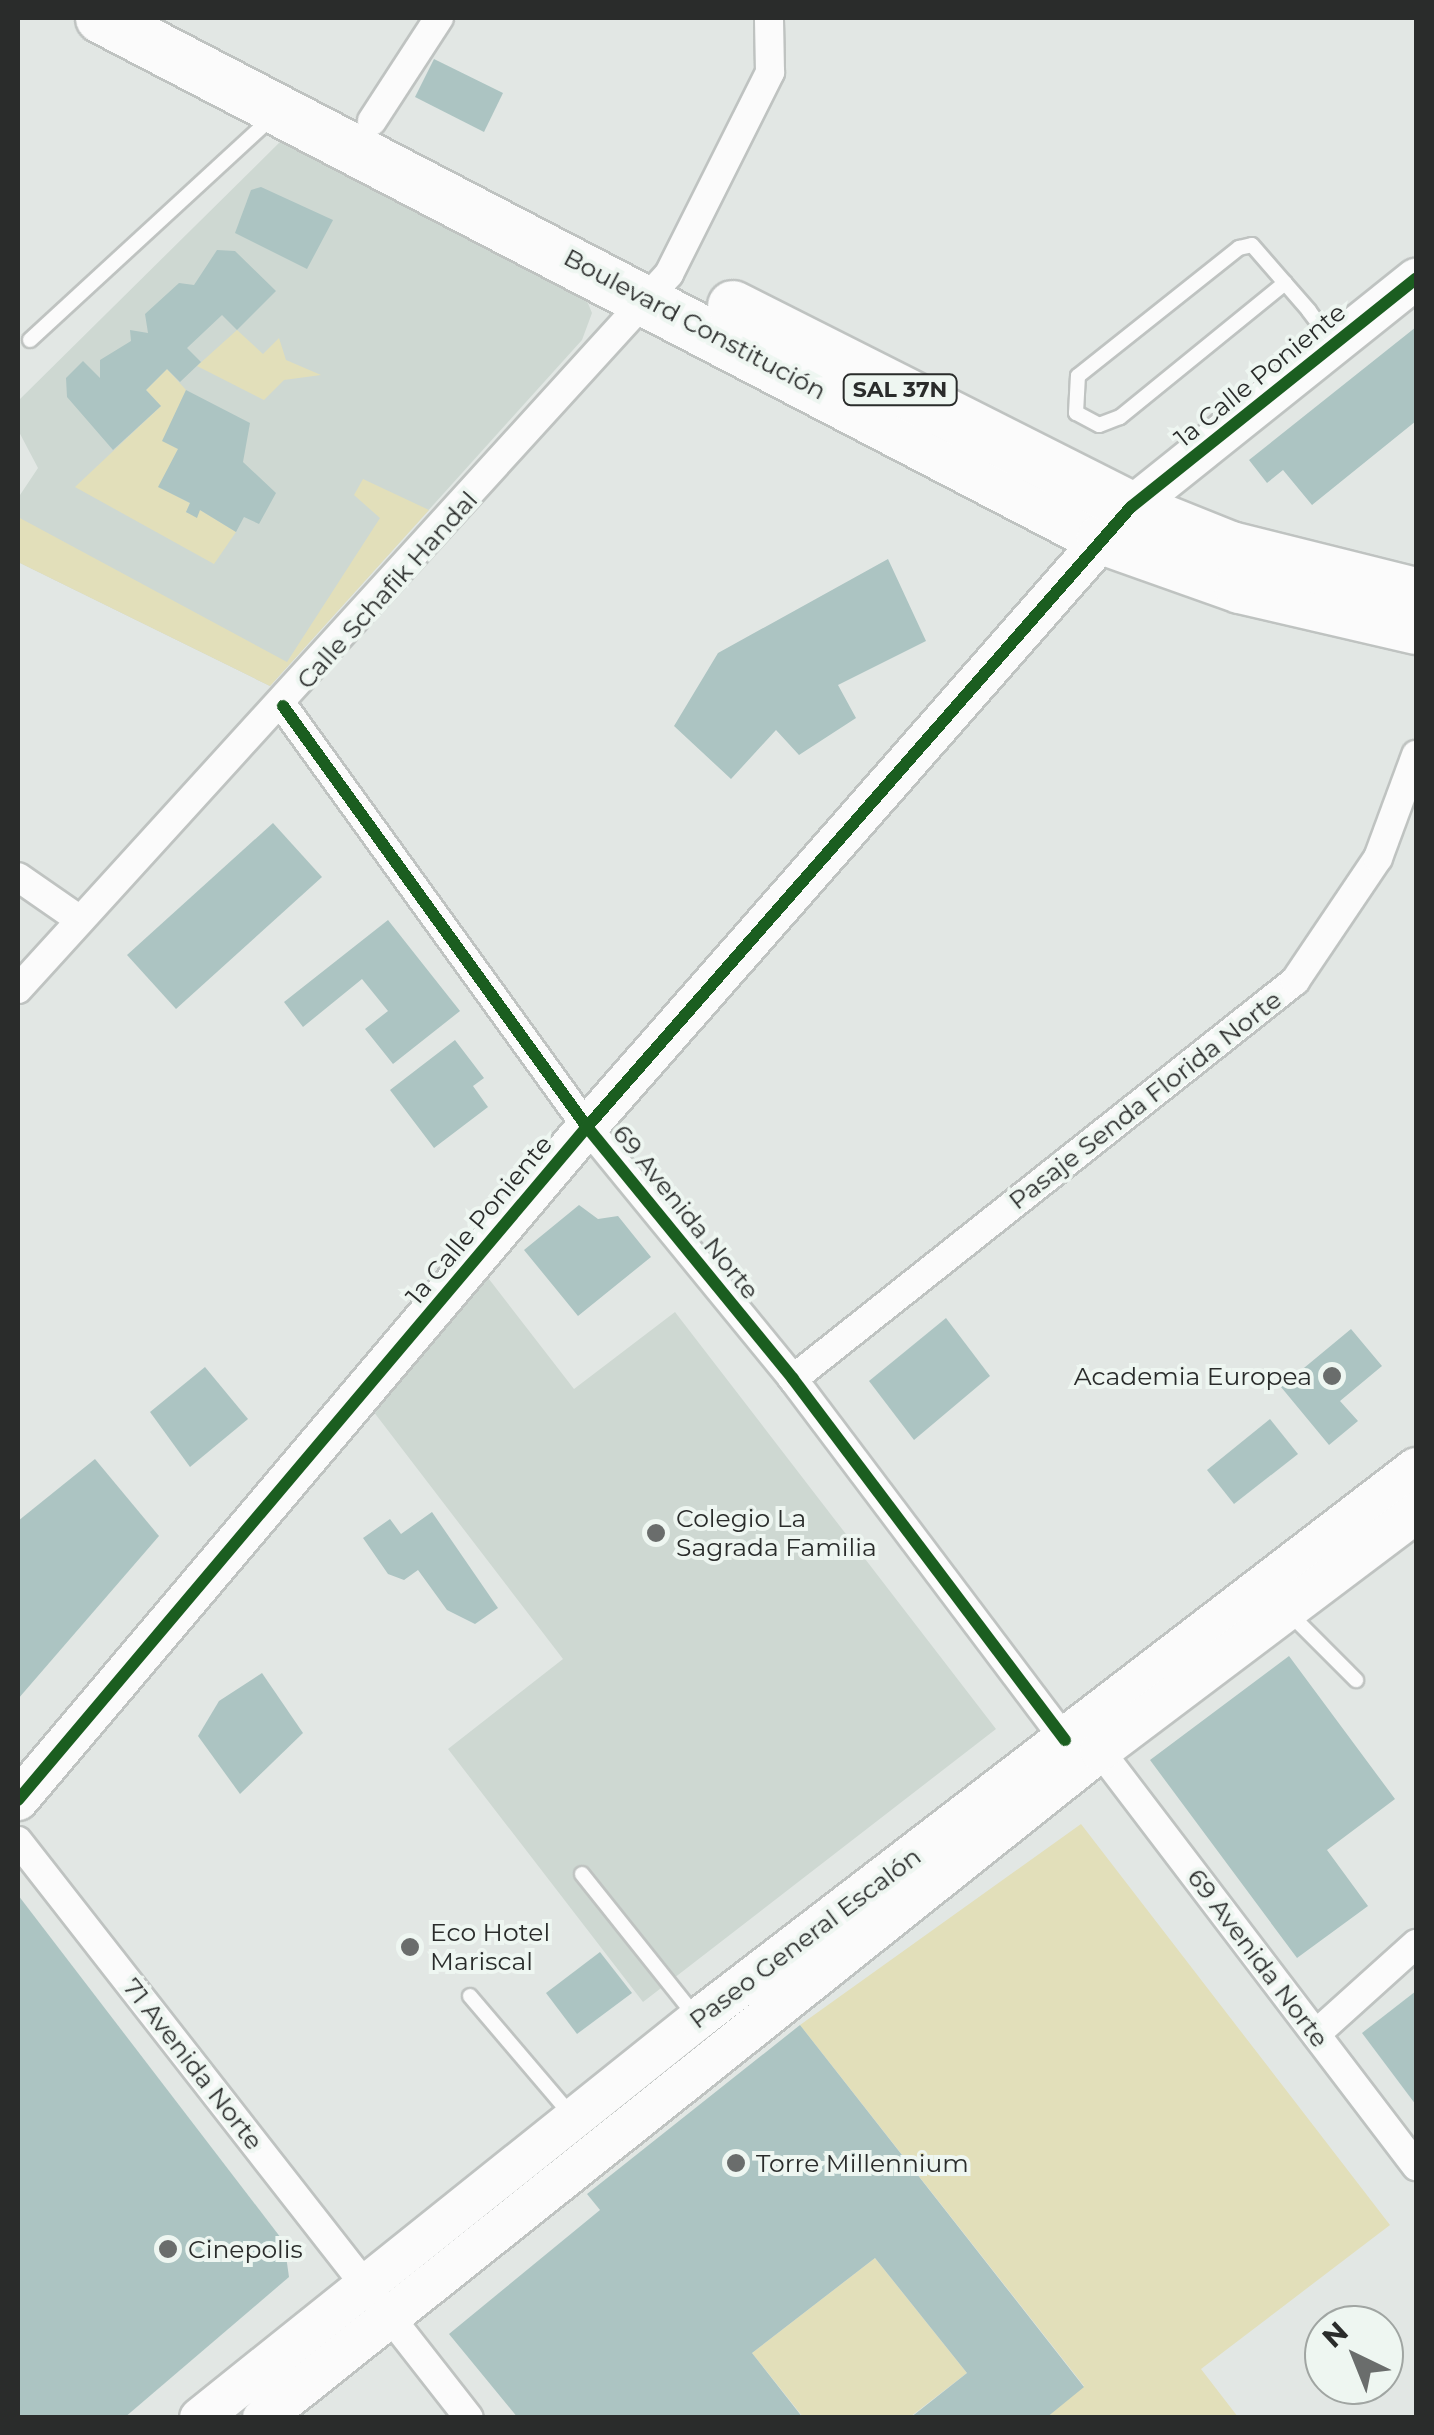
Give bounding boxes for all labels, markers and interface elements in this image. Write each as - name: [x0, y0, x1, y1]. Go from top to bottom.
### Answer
- street label: Boulevard Constitución: [559, 242, 831, 406]
- street label: 1a Calle Poniente: [1168, 297, 1352, 453]
- road number: SAL 37N: [842, 373, 958, 407]
- street label: Calle Schafik Handal: [290, 485, 484, 695]
- street label: Pasaje Senda Florida Norte: [1003, 984, 1287, 1216]
- street label: 69 Avenida Norte: [607, 1119, 765, 1305]
- street label: 1a Calle Poniente: [400, 1129, 558, 1311]
- place label: Academia Europea: [1074, 1361, 1312, 1391]
- marker: Academia Europea: [1321, 1365, 1343, 1387]
- place label: Colegio La Sagrada Familia: [676, 1504, 877, 1563]
- marker: Colegio La Sagrada Familia: [645, 1522, 667, 1544]
- street label: Paseo General Escalón: [683, 1841, 927, 2035]
- street label: 69 Avenida Norte: [1181, 1863, 1335, 2053]
- place label: Eco Hotel Mariscal: [430, 1918, 550, 1977]
- marker: Eco Hotel Mariscal: [399, 1936, 421, 1958]
- street label: 71 Avenida Norte: [117, 1972, 269, 2156]
- place label: Torre Millennium: [756, 2148, 969, 2178]
- marker: Torre Millennium: [725, 2152, 747, 2174]
- place label: Cinepolis: [188, 2234, 303, 2264]
- marker: Cinepolis: [157, 2238, 179, 2260]
- north arrow: [1304, 2305, 1404, 2405]
- text: N: [1315, 2314, 1355, 2355]

